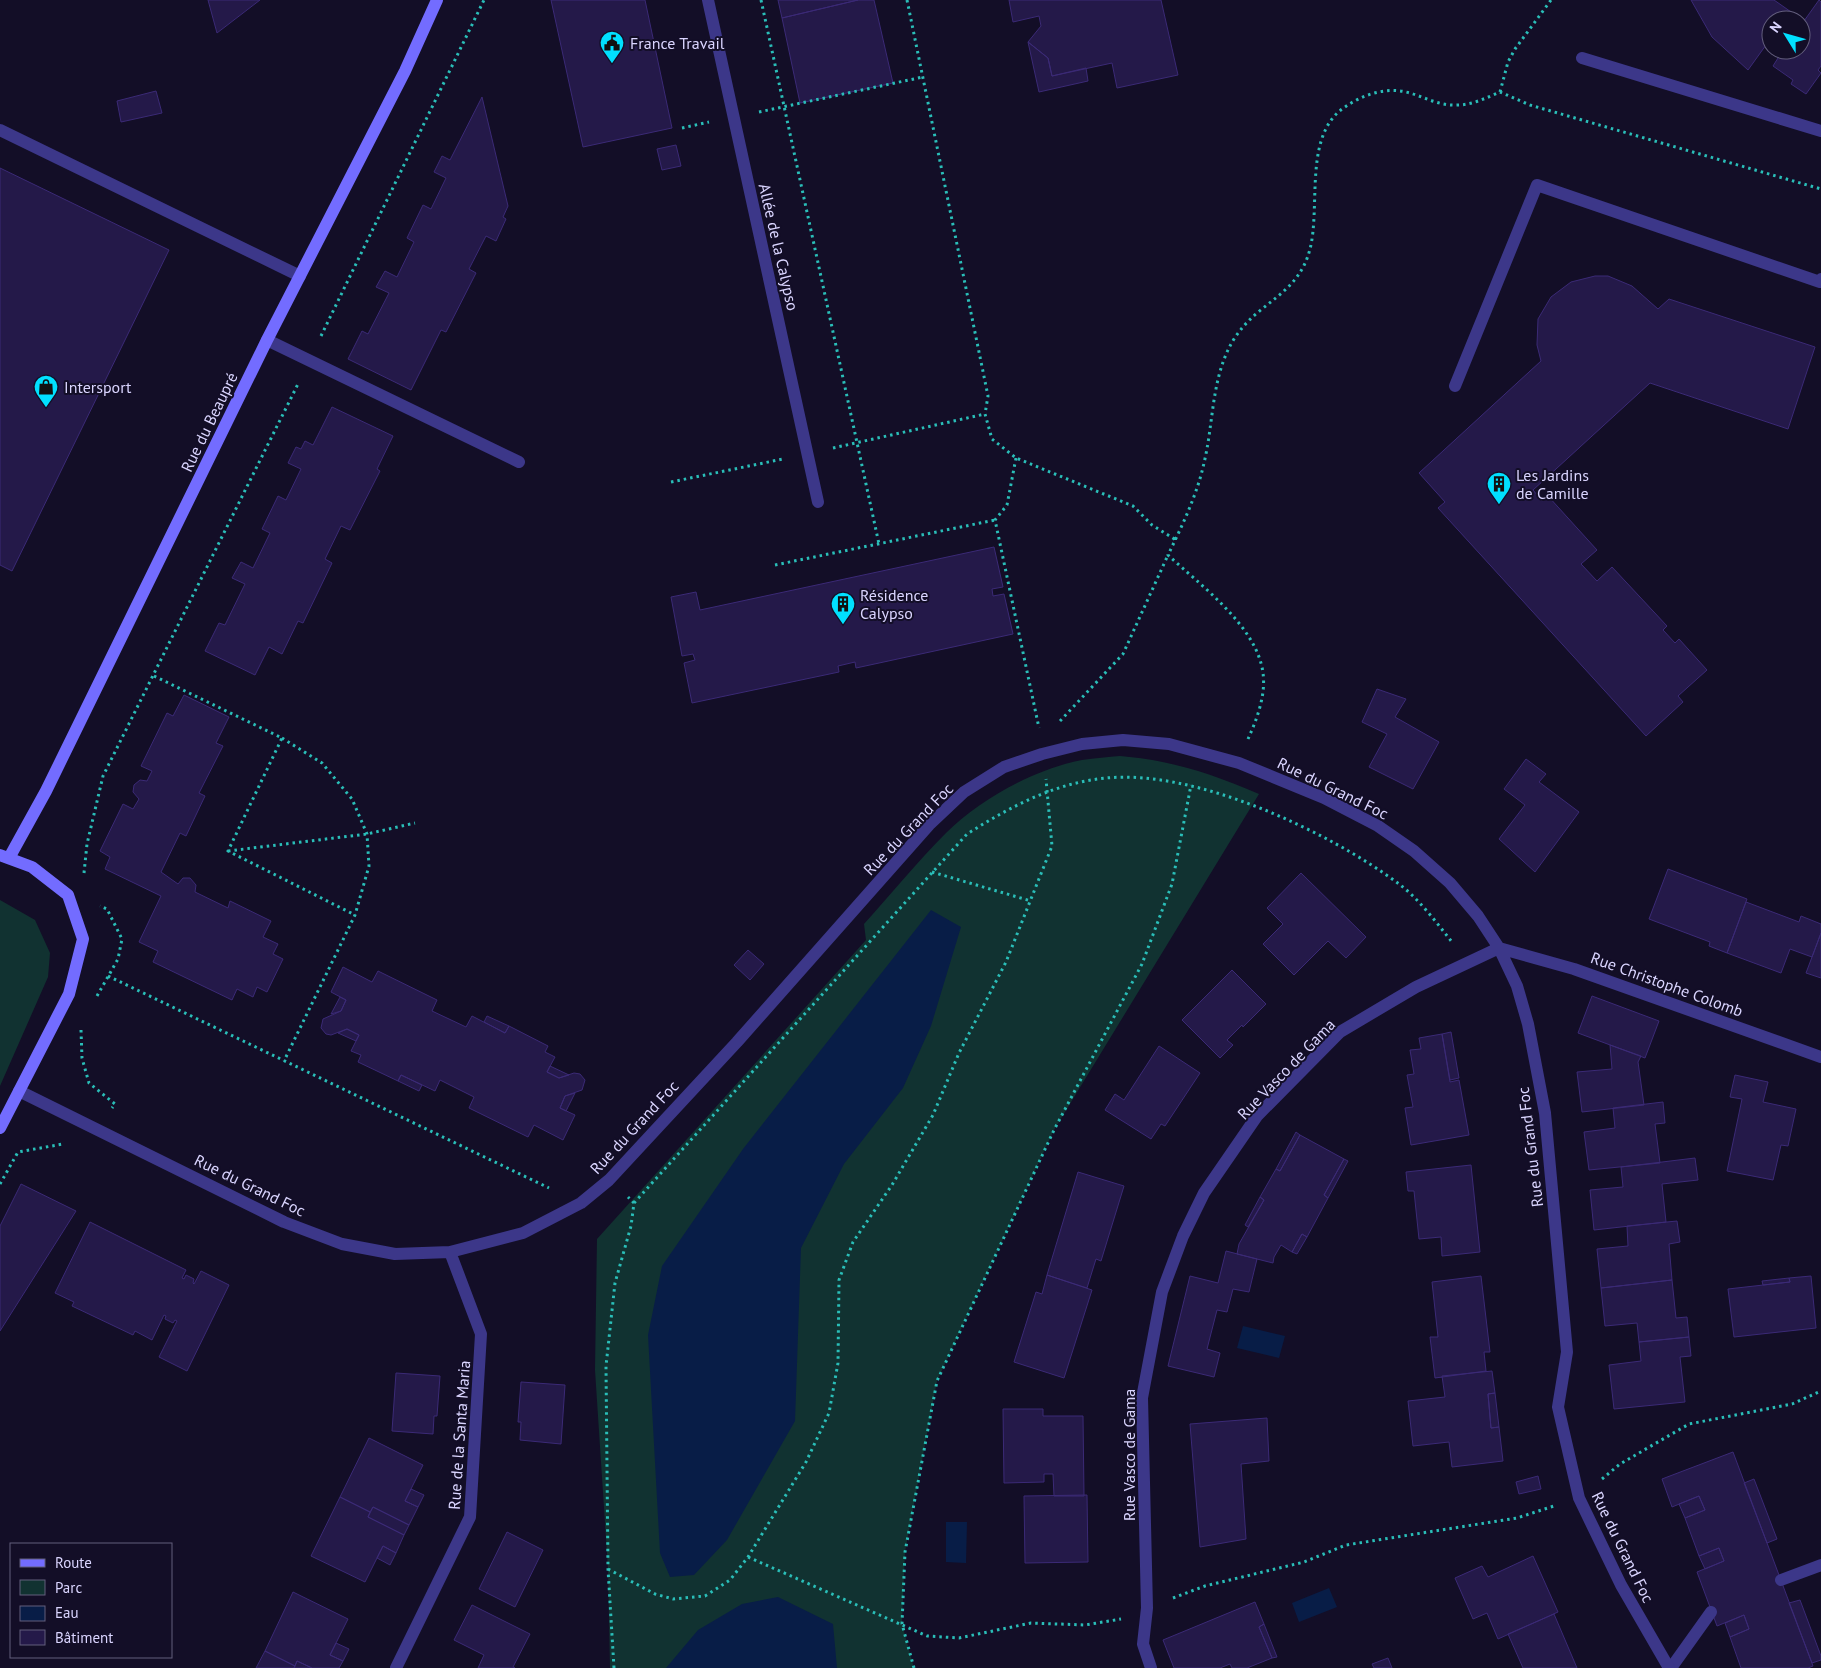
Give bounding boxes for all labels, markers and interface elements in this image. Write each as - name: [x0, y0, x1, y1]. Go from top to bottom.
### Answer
- north arrow: [1761, 10, 1811, 60]
- text: N: [1766, 18, 1786, 36]
- public building icon: France Travail: [599, 30, 625, 64]
- place label: France Travail: [630, 33, 725, 53]
- street label: Allée de la Calypso: [755, 181, 803, 313]
- street label: Rue du Beaupré: [176, 369, 242, 475]
- shop icon: Intersport: [33, 374, 59, 408]
- place label: Intersport: [64, 377, 132, 397]
- place label: Les Jardins de Camille: [1516, 465, 1589, 503]
- building icon: Les Jardins de Camille: [1486, 471, 1512, 505]
- place label: Résidence Calypso: [860, 585, 928, 623]
- building icon: Résidence Calypso: [830, 591, 856, 625]
- street label: Rue du Grand Foc: [1274, 753, 1392, 823]
- street label: Rue du Grand Foc: [859, 779, 957, 879]
- street label: Rue Christophe Colomb: [1588, 947, 1746, 1021]
- street label: Rue Vasco de Gama: [1233, 1014, 1339, 1124]
- street label: Rue du Grand Foc: [586, 1076, 682, 1178]
- street label: Rue du Grand Foc: [1513, 1086, 1547, 1208]
- street label: Rue du Grand Foc: [191, 1150, 309, 1220]
- street label: Rue de la Santa Maria: [444, 1360, 474, 1510]
- street label: Rue Vasco de Gama: [1119, 1389, 1139, 1521]
- street label: Rue du Grand Foc: [1588, 1488, 1658, 1606]
- legend: [10, 1543, 172, 1658]
- text: Route: [55, 1553, 92, 1572]
- text: Parc: [55, 1578, 82, 1597]
- text: Eau: [55, 1603, 79, 1622]
- text: Bâtiment: [55, 1628, 113, 1647]

